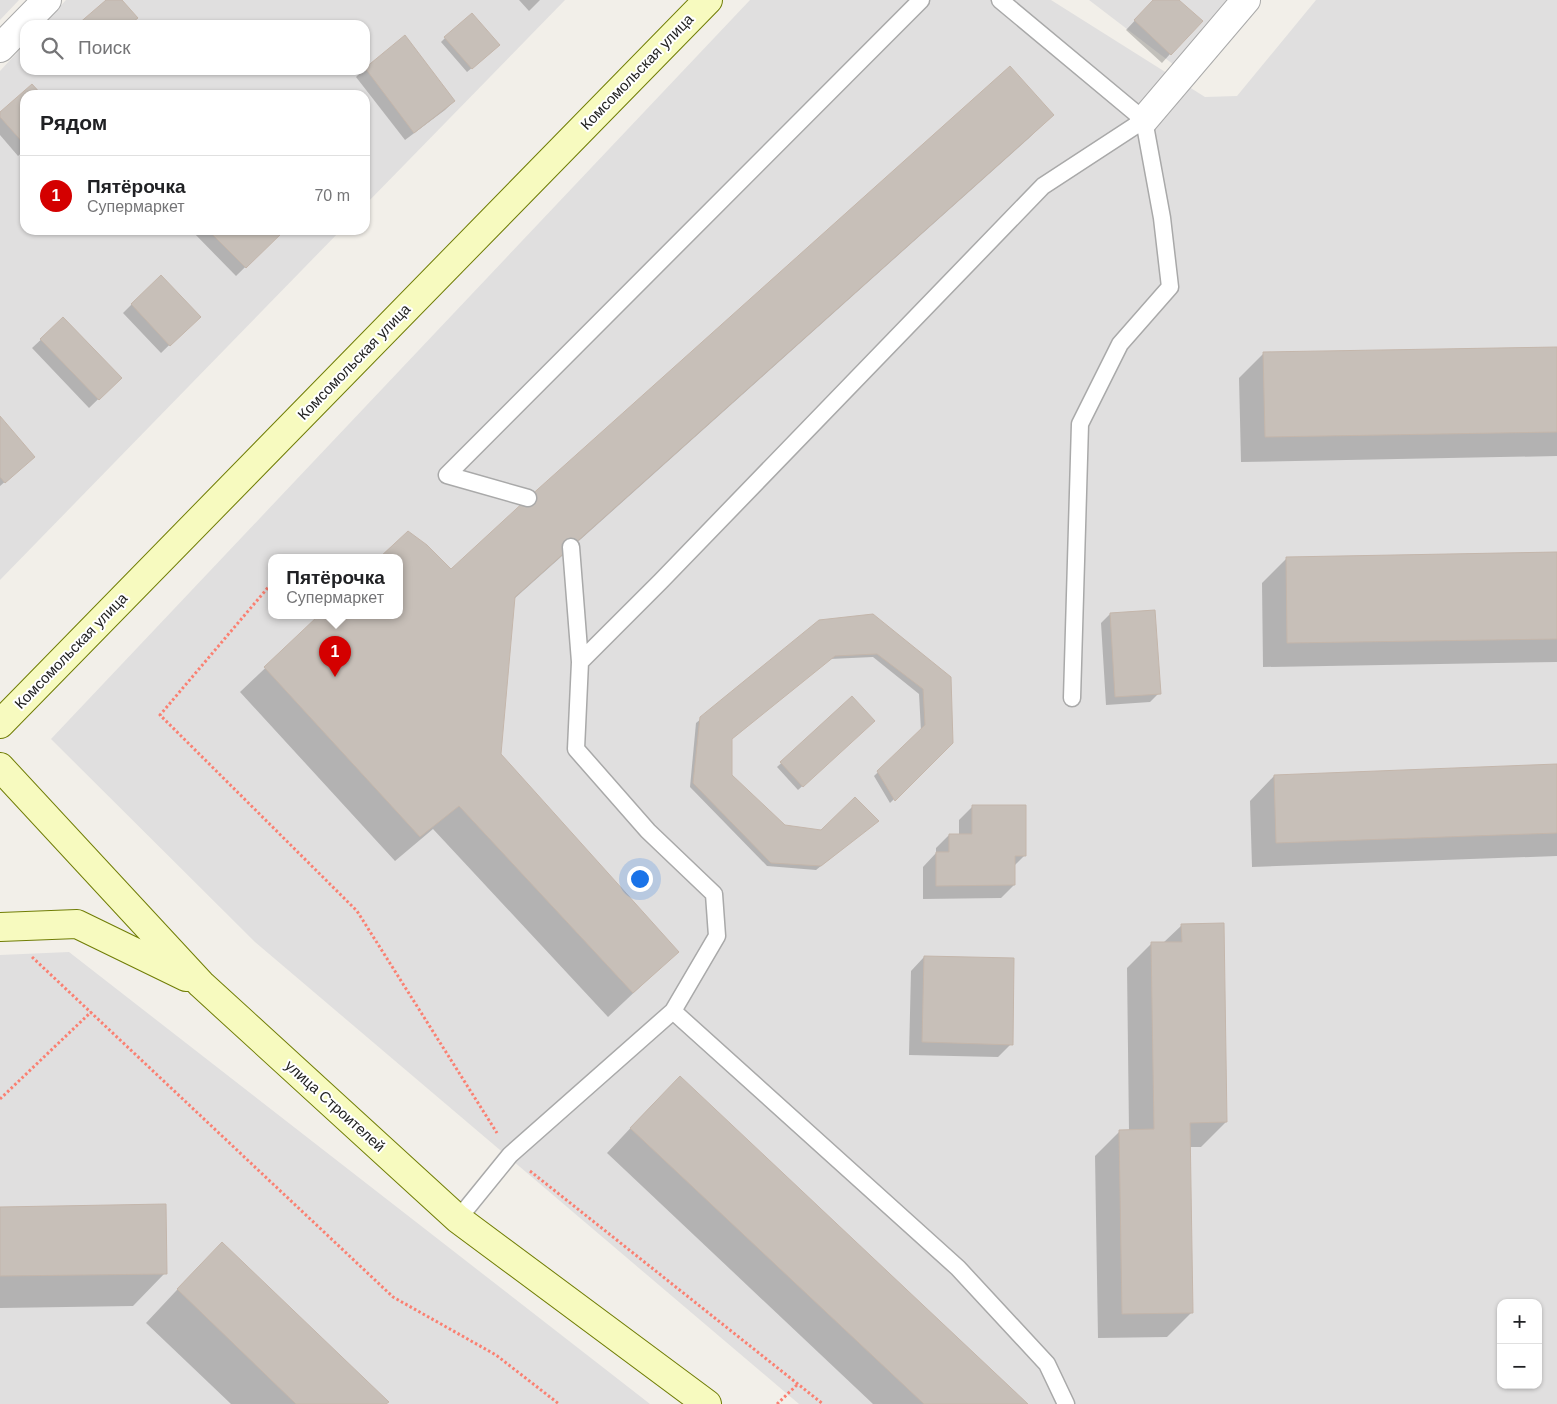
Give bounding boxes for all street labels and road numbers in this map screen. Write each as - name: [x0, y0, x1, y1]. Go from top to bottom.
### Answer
- street label: Комсомольская улица: [577, 10, 697, 133]
- street label: Комсомольская улица: [294, 300, 414, 423]
- street label: Комсомольская улица: [11, 589, 131, 712]
- street label: улица Строителей: [282, 1056, 389, 1155]

